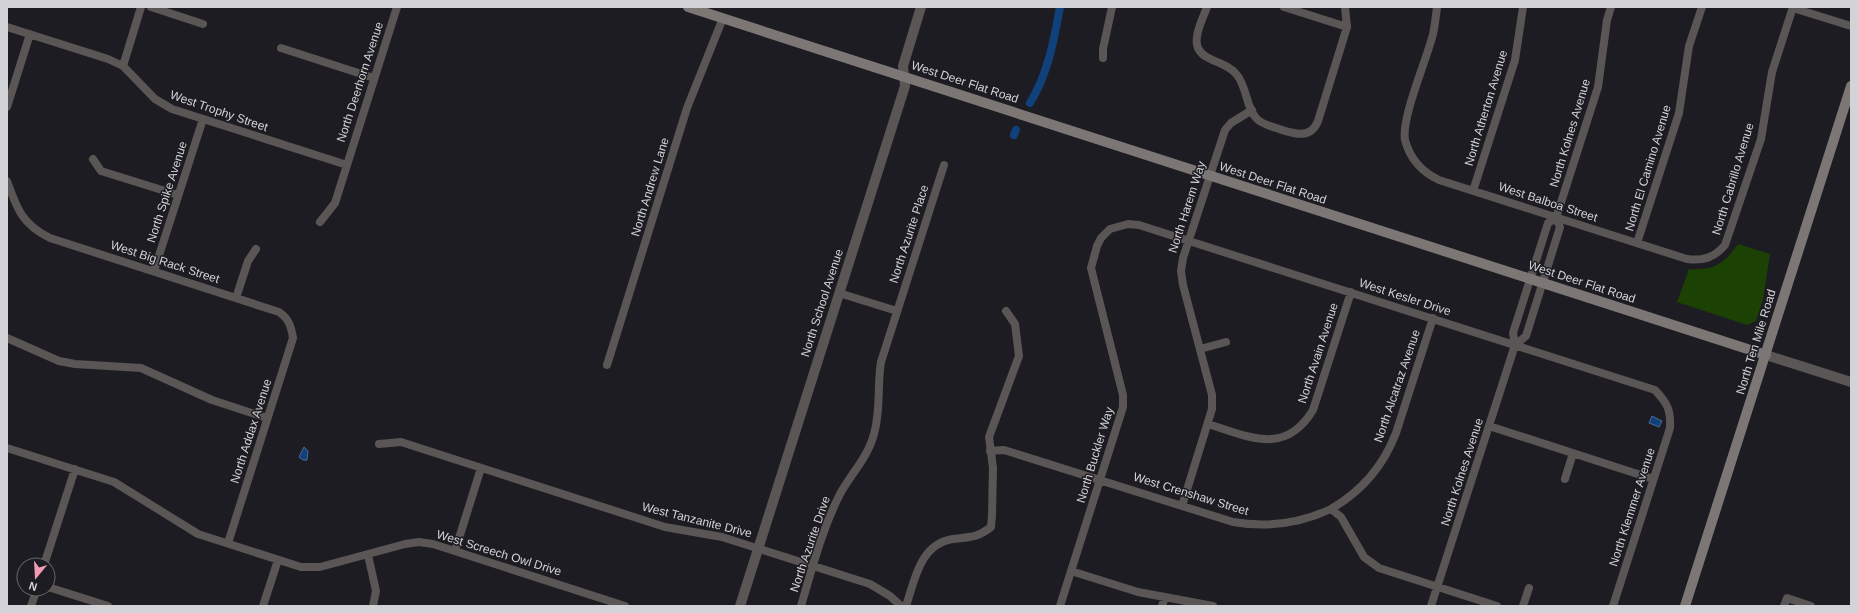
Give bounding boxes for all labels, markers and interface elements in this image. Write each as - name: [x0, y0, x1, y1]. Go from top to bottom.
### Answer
- street label: North Deerhorn Avenue: [334, 20, 386, 144]
- street label: North Atherton Avenue: [1462, 48, 1510, 168]
- street label: West Deer Flat Road: [910, 58, 1020, 106]
- street label: North Kolnes Avenue: [1547, 77, 1593, 189]
- street label: West Trophy Street: [168, 88, 270, 135]
- street label: North El Camino Avenue: [1622, 103, 1674, 233]
- street label: North Cabrillo Avenue: [1709, 121, 1757, 237]
- street label: North Andrew Lane: [628, 136, 672, 238]
- street label: North Spike Avenue: [144, 139, 190, 245]
- street label: North Harem Way: [1166, 159, 1208, 255]
- street label: West Deer Flat Road: [1218, 159, 1328, 207]
- street label: West Balboa Street: [1497, 179, 1600, 225]
- street label: North Azurite Place: [886, 183, 932, 285]
- street label: West Big Rack Street: [109, 238, 222, 286]
- street label: North School Avenue: [798, 247, 846, 359]
- street label: West Deer Flat Road: [1527, 258, 1637, 306]
- street label: West Kesler Drive: [1357, 276, 1453, 319]
- street label: North Ten Mile Road: [1733, 288, 1779, 396]
- street label: North Avain Avenue: [1295, 301, 1341, 405]
- street label: North Alcatraz Avenue: [1371, 327, 1423, 444]
- street label: North Addax Avenue: [227, 377, 275, 485]
- street label: North Buckler Way: [1074, 405, 1116, 505]
- street label: North Kolnes Avenue: [1438, 416, 1486, 528]
- street label: North Klemmer Avenue: [1606, 446, 1658, 568]
- street label: West Crenshaw Street: [1132, 470, 1251, 518]
- street label: North Azurite Drive: [787, 494, 833, 594]
- street label: West Tanzanite Drive: [641, 500, 754, 541]
- street label: West Screech Owl Drive: [435, 527, 563, 579]
- north arrow: [16, 557, 56, 597]
- text: N: [27, 580, 39, 593]

